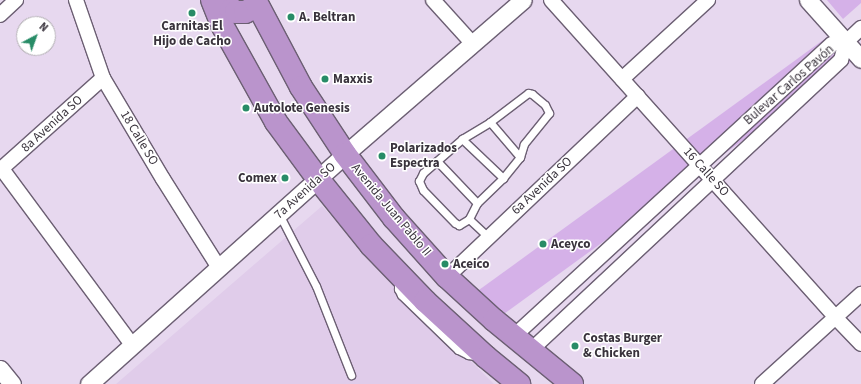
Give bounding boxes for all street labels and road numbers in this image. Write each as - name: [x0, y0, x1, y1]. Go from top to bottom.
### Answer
- street label: Bulevar Carlos Pavón: [741, 42, 837, 128]
- street label: 8a Avenida SO: [18, 92, 86, 156]
- street label: 18 Calle SO: [117, 108, 161, 168]
- street label: 16 Calle SO: [680, 144, 732, 200]
- street label: 6a Avenida SO: [508, 154, 576, 218]
- street label: 7a Avenida SO: [271, 159, 339, 223]
- street label: Avenida Juan Pablo II: [348, 161, 434, 259]

